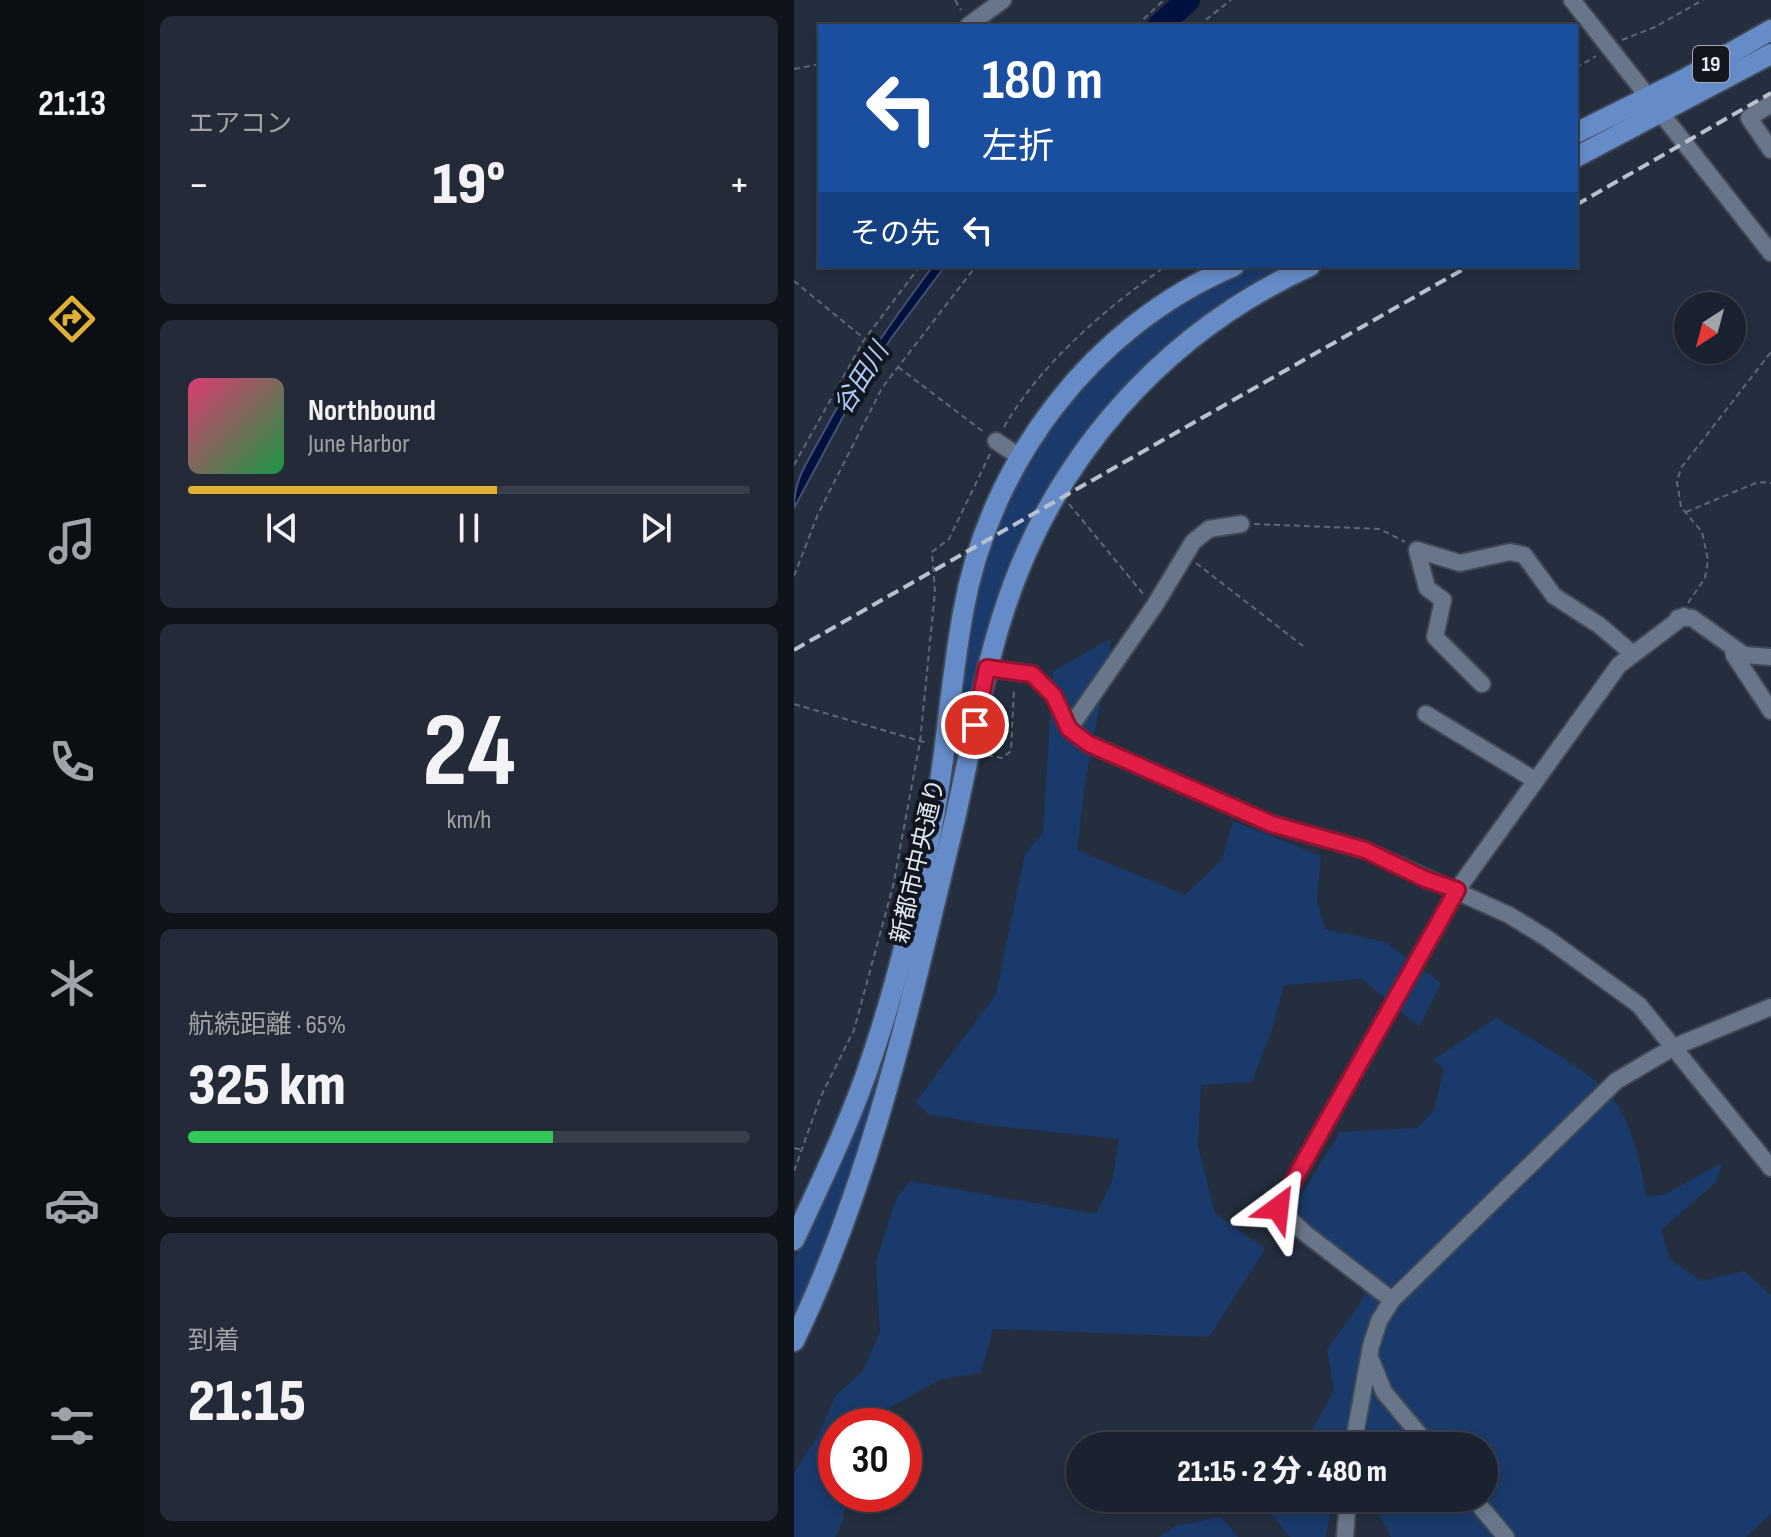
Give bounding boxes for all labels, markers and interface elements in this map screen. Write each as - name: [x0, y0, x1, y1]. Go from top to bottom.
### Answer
- road number: 19: [1693, 46, 1729, 82]
- text: 180 m: [982, 48, 1103, 115]
- icon: left: [850, 56, 954, 160]
- text: 21:13: [38, 83, 106, 126]
- text: エアコン: [188, 109, 292, 140]
- text: 左折: [982, 126, 1054, 169]
- text: 19°: [432, 149, 506, 221]
- text: −: [188, 159, 210, 212]
- text: +: [728, 159, 750, 212]
- icon: left: [956, 208, 1000, 252]
- text: その先: [850, 216, 940, 252]
- icon: directions: [44, 291, 100, 347]
- north arrow: [1674, 292, 1746, 364]
- map controls: [1674, 292, 1746, 364]
- water label: 谷田川: [828, 335, 897, 420]
- text: Northbound: [308, 393, 436, 429]
- text: June Harbor: [308, 429, 410, 460]
- icon: previous: [260, 506, 304, 550]
- icon: pause: [447, 506, 491, 550]
- icon: next: [634, 506, 678, 550]
- icon: music: [44, 513, 100, 569]
- text: 24: [422, 690, 516, 815]
- pin: [941, 691, 1009, 759]
- icon: arrive: [953, 703, 997, 747]
- icon: phone: [44, 734, 100, 790]
- street label: 新都市中央通り: [885, 776, 951, 946]
- text: km/h: [447, 805, 491, 836]
- icon: climate: [44, 955, 100, 1011]
- text: 航続距離 · 65%: [188, 1010, 346, 1041]
- text: 325 km: [188, 1050, 346, 1122]
- position arrow: [1236, 1166, 1320, 1250]
- icon: car: [44, 1177, 100, 1233]
- text: 到着: [188, 1326, 240, 1357]
- text: 21:15: [188, 1366, 306, 1438]
- icon: filters: [44, 1398, 100, 1454]
- speed limit sign: 30: [818, 1408, 922, 1512]
- text: 21:15 · 2 分 · 480 m: [1177, 1454, 1387, 1490]

